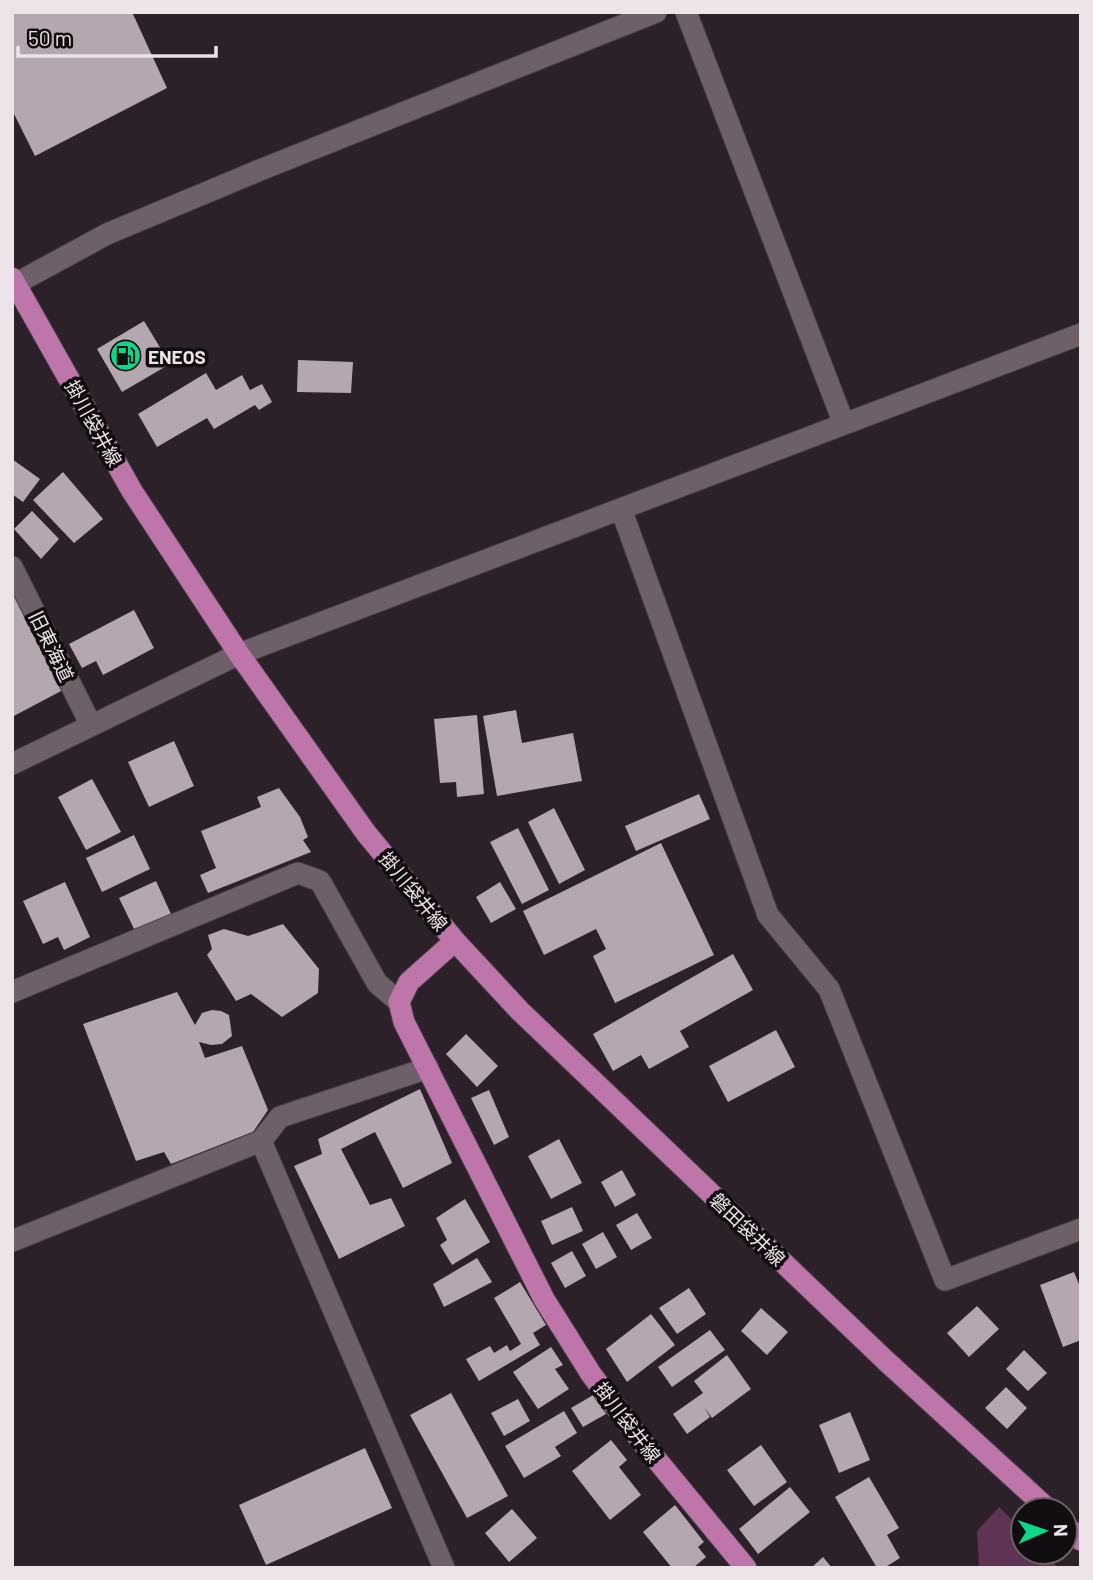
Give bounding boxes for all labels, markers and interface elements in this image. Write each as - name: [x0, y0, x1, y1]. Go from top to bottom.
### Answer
- scale bar: [18, 14, 215, 58]
- text: 50 m: [28, 25, 72, 50]
- fuel station icon: ENEOS: [108, 339, 142, 373]
- place label: ENEOS: [148, 345, 206, 368]
- street label: 掛川袋井線: [61, 376, 127, 470]
- street label: 旧東海道: [25, 607, 79, 685]
- street label: 掛川袋井線: [375, 847, 453, 935]
- street label: 磐田袋井線: [706, 1188, 790, 1270]
- street label: 掛川袋井線: [590, 1377, 666, 1467]
- north arrow: [1009, 1496, 1079, 1566]
- text: N: [1050, 1524, 1073, 1537]

